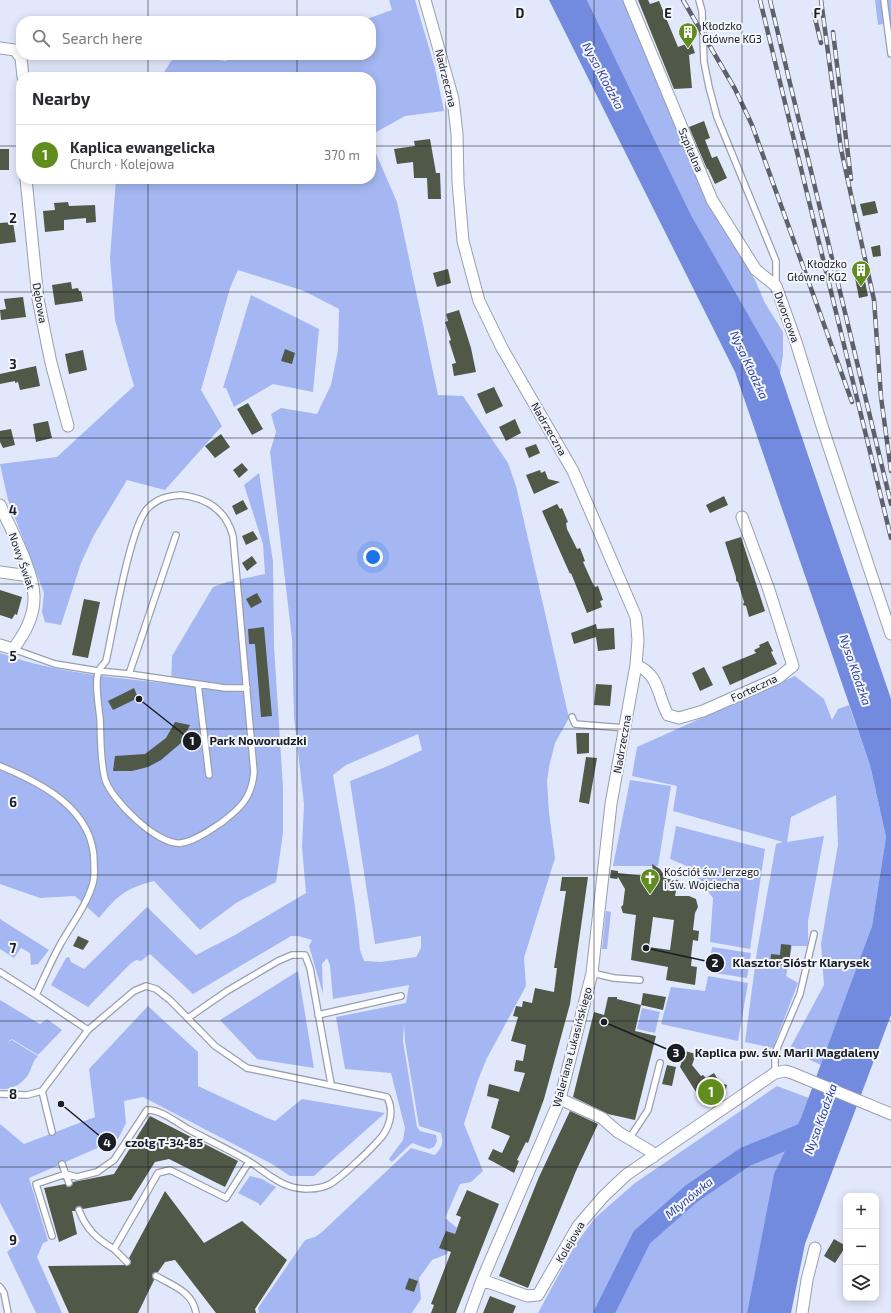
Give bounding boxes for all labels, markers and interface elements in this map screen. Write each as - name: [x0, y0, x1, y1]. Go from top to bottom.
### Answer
- text: D: [516, 5, 525, 21]
- text: E: [664, 5, 672, 21]
- text: F: [813, 5, 821, 21]
- search box: [16, 16, 376, 60]
- place label: Kłodzko Główne KG3: [702, 19, 762, 45]
- building icon: Kłodzko Główne KG3: [677, 21, 699, 49]
- icon: search: [30, 27, 52, 49]
- text: Search here: [62, 29, 143, 47]
- water label: Nysa Kłodzka: [579, 40, 627, 112]
- street label: Nadrzeczna: [433, 47, 460, 108]
- text: Nearby: [32, 88, 90, 108]
- street label: Szpitalna: [676, 126, 707, 174]
- text: Kaplica ewangelicka: [70, 138, 215, 156]
- text: 1: [42, 147, 48, 163]
- text: 370 m: [324, 147, 360, 163]
- text: Church · Kolejowa: [70, 156, 174, 172]
- text: 2: [9, 210, 17, 226]
- place label: Kłodzko Główne KG2: [787, 257, 847, 283]
- building icon: Kłodzko Główne KG2: [850, 259, 872, 287]
- street label: Dębowa: [31, 282, 50, 324]
- street label: Dworcowa: [772, 289, 803, 344]
- water label: Nysa Kłodzka: [727, 328, 772, 402]
- text: 3: [9, 356, 17, 372]
- street label: Nadrzeczna: [529, 400, 570, 458]
- text: 4: [9, 502, 17, 518]
- street label: Nowy Świat: [7, 531, 38, 591]
- your location: [363, 547, 383, 567]
- water label: Nysa Kłodzka: [836, 632, 875, 707]
- text: 5: [9, 648, 17, 664]
- street label: Forteczna: [728, 671, 779, 704]
- street label: Nadrzeczna: [610, 714, 633, 774]
- callout: Park Noworudzki: [182, 729, 315, 753]
- text: 1: [189, 733, 195, 747]
- text: Park Noworudzki: [209, 733, 307, 747]
- text: 6: [9, 794, 17, 810]
- place label: Kościół św. Jerzego i św. Wojciecha: [664, 865, 759, 892]
- church icon: Kościół św. Jerzego i św. Wojciecha: [639, 867, 661, 895]
- text: 7: [10, 940, 17, 956]
- callout: Klasztor Sióstr Klarysek: [705, 951, 878, 975]
- text: 2: [712, 955, 719, 969]
- text: Klasztor Sióstr Klarysek: [733, 955, 870, 970]
- street label: Waleriana Łukasińskiego: [549, 985, 594, 1108]
- callout: Kaplica pw. św. Marii Magdaleny: [666, 1041, 887, 1065]
- text: 3: [673, 1045, 680, 1059]
- text: Kaplica pw. św. Marii Magdaleny: [695, 1045, 879, 1060]
- pin: 1: [698, 1077, 724, 1107]
- water label: Nysa Kłodzka: [801, 1081, 840, 1156]
- text: 8: [9, 1086, 17, 1102]
- callout: czołg T-34-85: [97, 1130, 211, 1154]
- text: 4: [103, 1135, 111, 1149]
- text: czołg T-34-85: [125, 1135, 203, 1149]
- water label: Młynówka: [662, 1174, 716, 1221]
- map controls: [843, 1193, 879, 1301]
- button: +: [843, 1193, 879, 1229]
- street label: Kolejowa: [552, 1219, 588, 1265]
- button: −: [843, 1229, 879, 1265]
- text: 9: [9, 1232, 17, 1248]
- button: layers: [843, 1265, 879, 1301]

